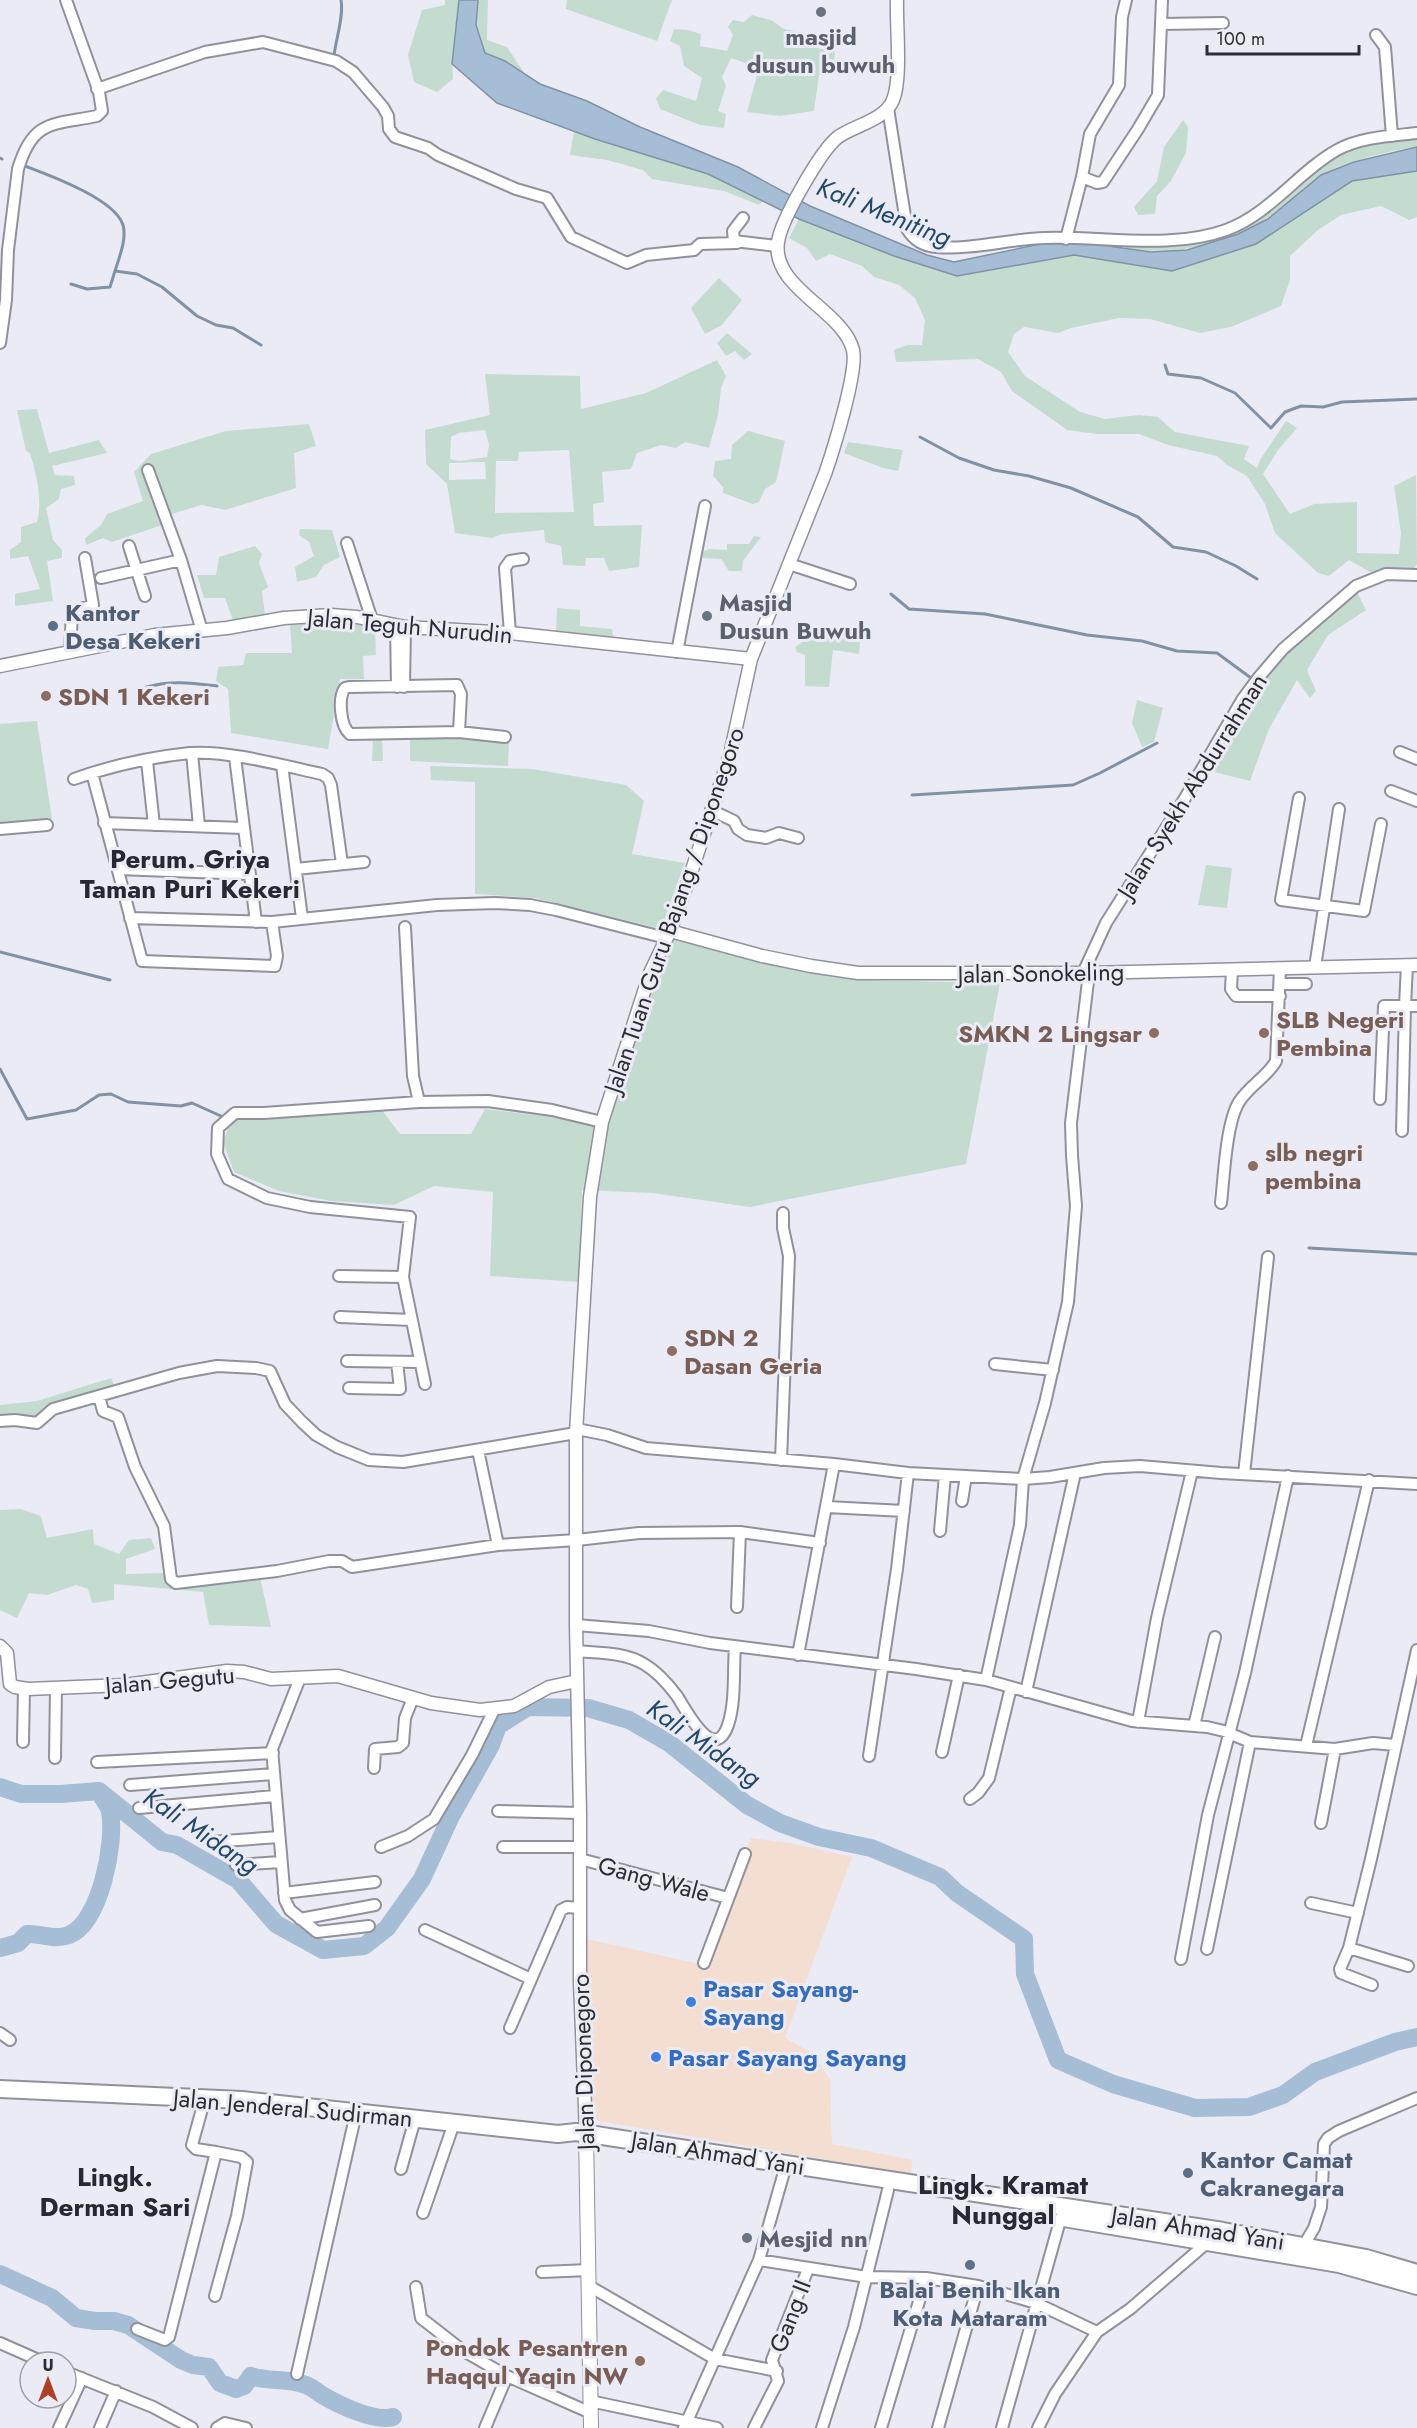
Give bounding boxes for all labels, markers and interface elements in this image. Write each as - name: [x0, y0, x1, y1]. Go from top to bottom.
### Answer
- marker: masjid dusun buwuh: [814, 5, 828, 19]
- scale bar: [1207, 18, 1358, 56]
- place label: masjid dusun buwuh: [747, 19, 895, 82]
- text: 100 m: [1216, 26, 1265, 52]
- water label: Kali Meniting: [811, 168, 957, 256]
- place label: Masjid Dusun Buwuh: [719, 585, 872, 648]
- place label: Kantor Desa Kekeri: [65, 595, 201, 658]
- street label: Jalan Teguh Nurudin: [303, 599, 514, 652]
- marker: Masjid Dusun Buwuh: [700, 609, 714, 623]
- marker: Kantor Desa Kekeri: [46, 619, 60, 633]
- street label: Jalan Syekh Abdurrahman: [1107, 667, 1276, 908]
- place label: SDN 1 Kekeri: [58, 679, 210, 714]
- marker: SDN 1 Kekeri: [39, 689, 53, 703]
- street label: Jalan Tuan Guru Bajang / Diponegoro: [594, 723, 753, 1100]
- district label: Perum. Griya Taman Puri Kekeri: [80, 840, 300, 908]
- street label: Jalan Sonokeling: [954, 954, 1125, 992]
- place label: SLB Negeri Pembina: [1276, 1002, 1405, 1065]
- place label: SMKN 2 Lingsar: [958, 1016, 1142, 1051]
- marker: SMKN 2 Lingsar: [1147, 1026, 1161, 1040]
- marker: SLB Negeri Pembina: [1257, 1026, 1271, 1040]
- place label: slb negri pembina: [1265, 1135, 1363, 1198]
- marker: slb negri pembina: [1246, 1159, 1260, 1173]
- place label: SDN 2 Dasan Geria: [684, 1320, 822, 1383]
- marker: SDN 2 Dasan Geria: [665, 1344, 679, 1358]
- street label: Jalan Gegutu: [101, 1657, 236, 1703]
- water label: Kali Midang: [639, 1690, 769, 1796]
- water label: Kali Midang: [136, 1778, 266, 1884]
- street label: Gang Wale: [594, 1847, 714, 1911]
- place label: Pasar Sayang- Sayang: [703, 1971, 859, 2034]
- street label: Jalan Diponegoro: [562, 1973, 604, 2154]
- marker: Pasar Sayang- Sayang: [684, 1995, 698, 2009]
- place label: Pasar Sayang Sayang: [668, 2040, 907, 2075]
- marker: Pasar Sayang Sayang: [649, 2050, 663, 2064]
- street label: Jalan Jenderal Sudirman: [169, 2080, 414, 2136]
- street label: Jalan Ahmad Yani: [626, 2122, 807, 2184]
- place label: Kantor Camat Cakranegara: [1200, 2142, 1353, 2205]
- district label: Lingk. Derman Sari: [40, 2158, 190, 2226]
- district label: Lingk. Kramat Nunggal: [918, 2166, 1089, 2234]
- marker: Kantor Camat Cakranegara: [1181, 2166, 1195, 2180]
- street label: Jalan Ahmad Yani: [1106, 2197, 1287, 2259]
- place label: Mesjid nn: [759, 2221, 868, 2256]
- marker: Mesjid nn: [740, 2231, 754, 2245]
- marker: Balai Benih Ikan Kota Mataram: [963, 2258, 977, 2272]
- place label: Balai Benih Ikan Kota Mataram: [879, 2272, 1061, 2335]
- street label: Gang II: [760, 2275, 820, 2357]
- place label: Pondok Pesantren Haqqul Yaqin NW: [425, 2330, 628, 2393]
- north arrow: [18, 2350, 78, 2410]
- text: U: [42, 2354, 54, 2377]
- marker: Pondok Pesantren Haqqul Yaqin NW: [633, 2354, 647, 2368]

